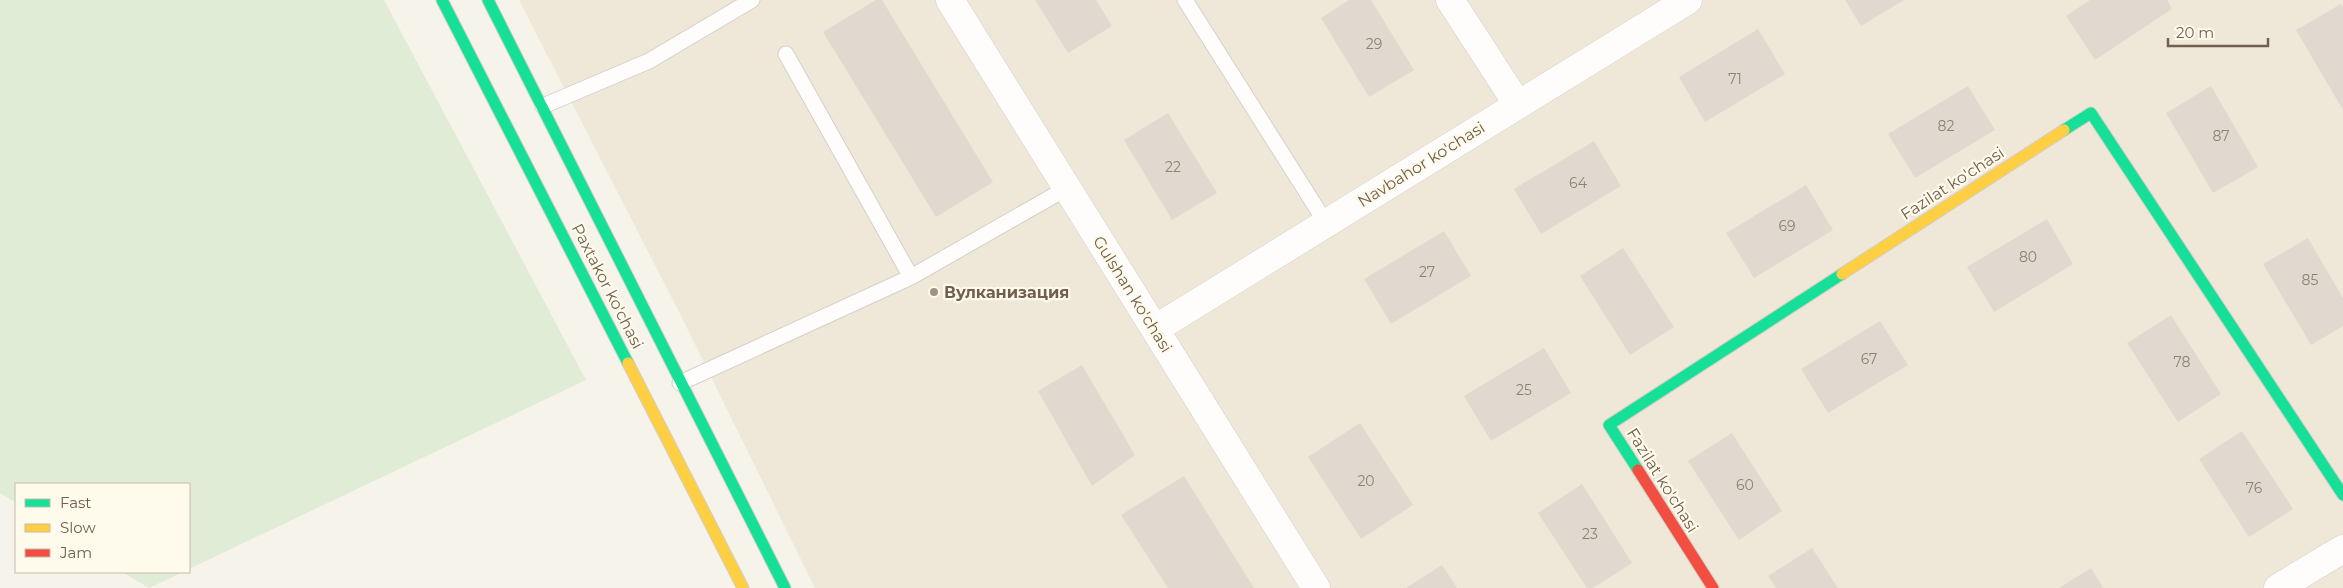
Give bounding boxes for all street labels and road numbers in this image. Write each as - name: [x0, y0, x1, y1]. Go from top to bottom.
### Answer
- street label: Navbahor ko'chasi: [1354, 118, 1488, 211]
- street label: Fazilat ko'chasi: [1897, 143, 2008, 224]
- street label: Paxtakor ko'chasi: [568, 220, 647, 352]
- street label: Gulshan ko'chasi: [1089, 233, 1176, 356]
- street label: Fazilat ko'chasi: [1623, 425, 1702, 536]

